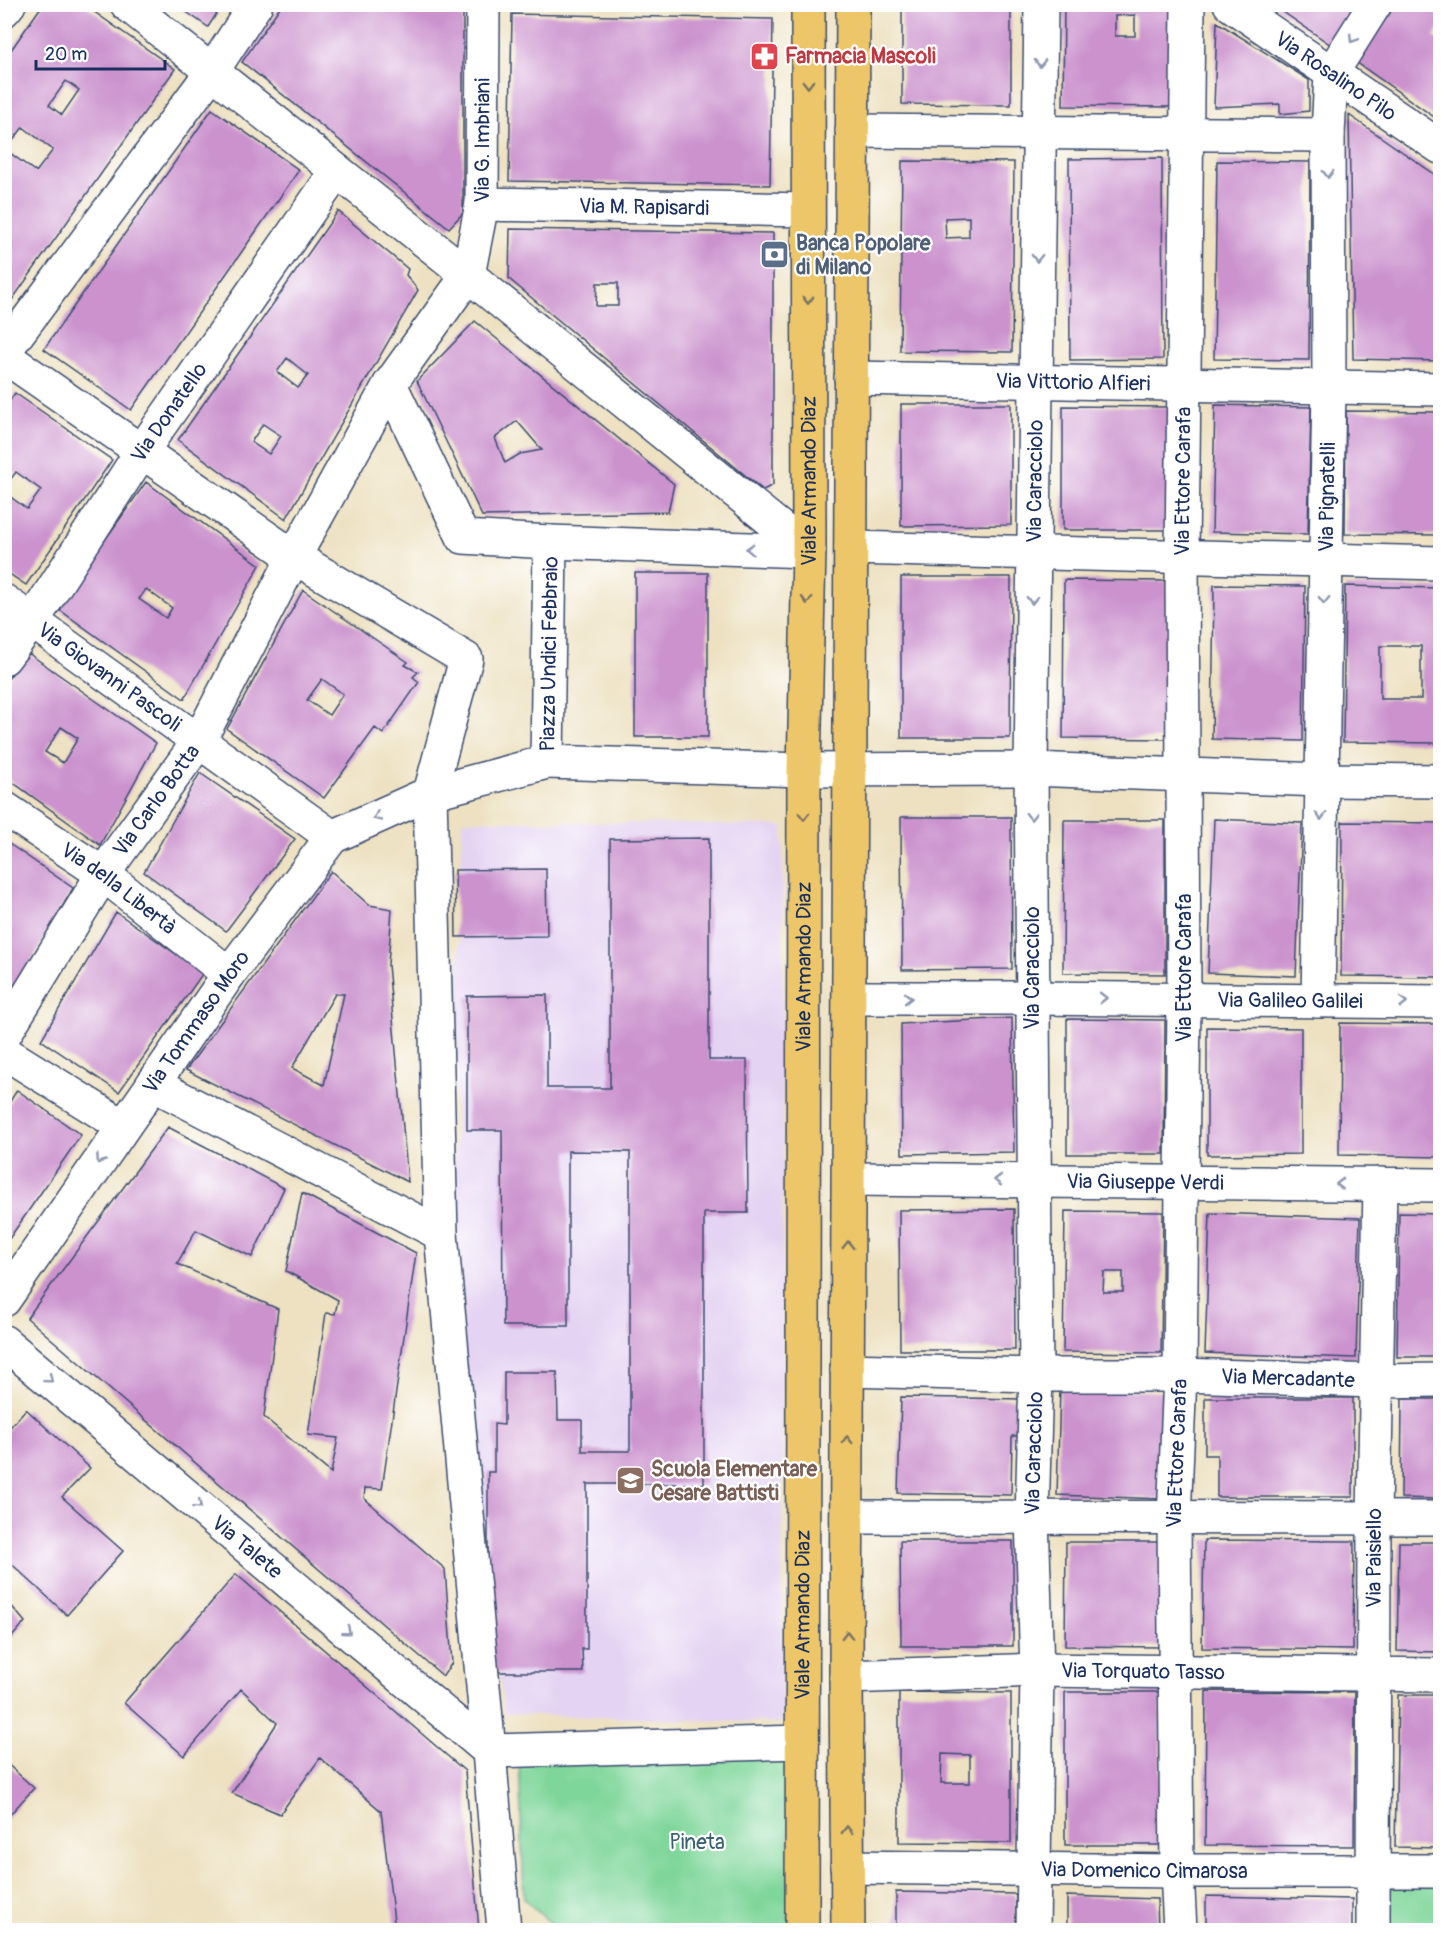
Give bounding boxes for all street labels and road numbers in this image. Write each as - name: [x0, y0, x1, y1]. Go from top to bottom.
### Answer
- street label: Via Rosalino Pilo: [1269, 25, 1402, 127]
- street label: Via G. Imbriani: [469, 78, 497, 203]
- street label: Via M. Rapisardi: [579, 193, 710, 222]
- street label: Via Donatello: [125, 357, 214, 468]
- street label: Via Vittorio Alfieri: [995, 368, 1151, 398]
- street label: Viale Armando Diaz: [796, 396, 823, 566]
- street label: Via Ettore Carafa: [1169, 406, 1198, 556]
- street label: Via Caracciolo: [1021, 419, 1050, 543]
- street label: Via Pignatelli: [1313, 442, 1342, 552]
- street label: Piazza Undici Febbraio: [534, 556, 565, 752]
- street label: Via Giovanni Pascoli: [32, 616, 187, 738]
- street label: Via Carlo Botta: [107, 739, 206, 862]
- street label: Via della Libertà: [55, 837, 181, 941]
- street label: Viale Armando Diaz: [791, 882, 818, 1052]
- street label: Via Ettore Carafa: [1171, 893, 1198, 1043]
- street label: Via Caracciolo: [1019, 906, 1046, 1030]
- street label: Via Tommaso Moro: [137, 945, 256, 1099]
- street label: Via Galileo Galilei: [1217, 987, 1363, 1015]
- street label: Via Giuseppe Verdi: [1066, 1168, 1224, 1197]
- street label: Via Mercadante: [1220, 1363, 1356, 1394]
- street label: Via Ettore Carafa: [1161, 1378, 1194, 1528]
- street label: Via Caracciolo: [1019, 1391, 1050, 1515]
- street label: Via Paisiello: [1361, 1508, 1388, 1608]
- street label: Via Talete: [206, 1510, 288, 1586]
- street label: Viale Armando Diaz: [789, 1530, 817, 1700]
- street label: Via Torquato Tasso: [1061, 1657, 1225, 1686]
- street label: Via Domenico Cimarosa: [1040, 1856, 1248, 1885]

